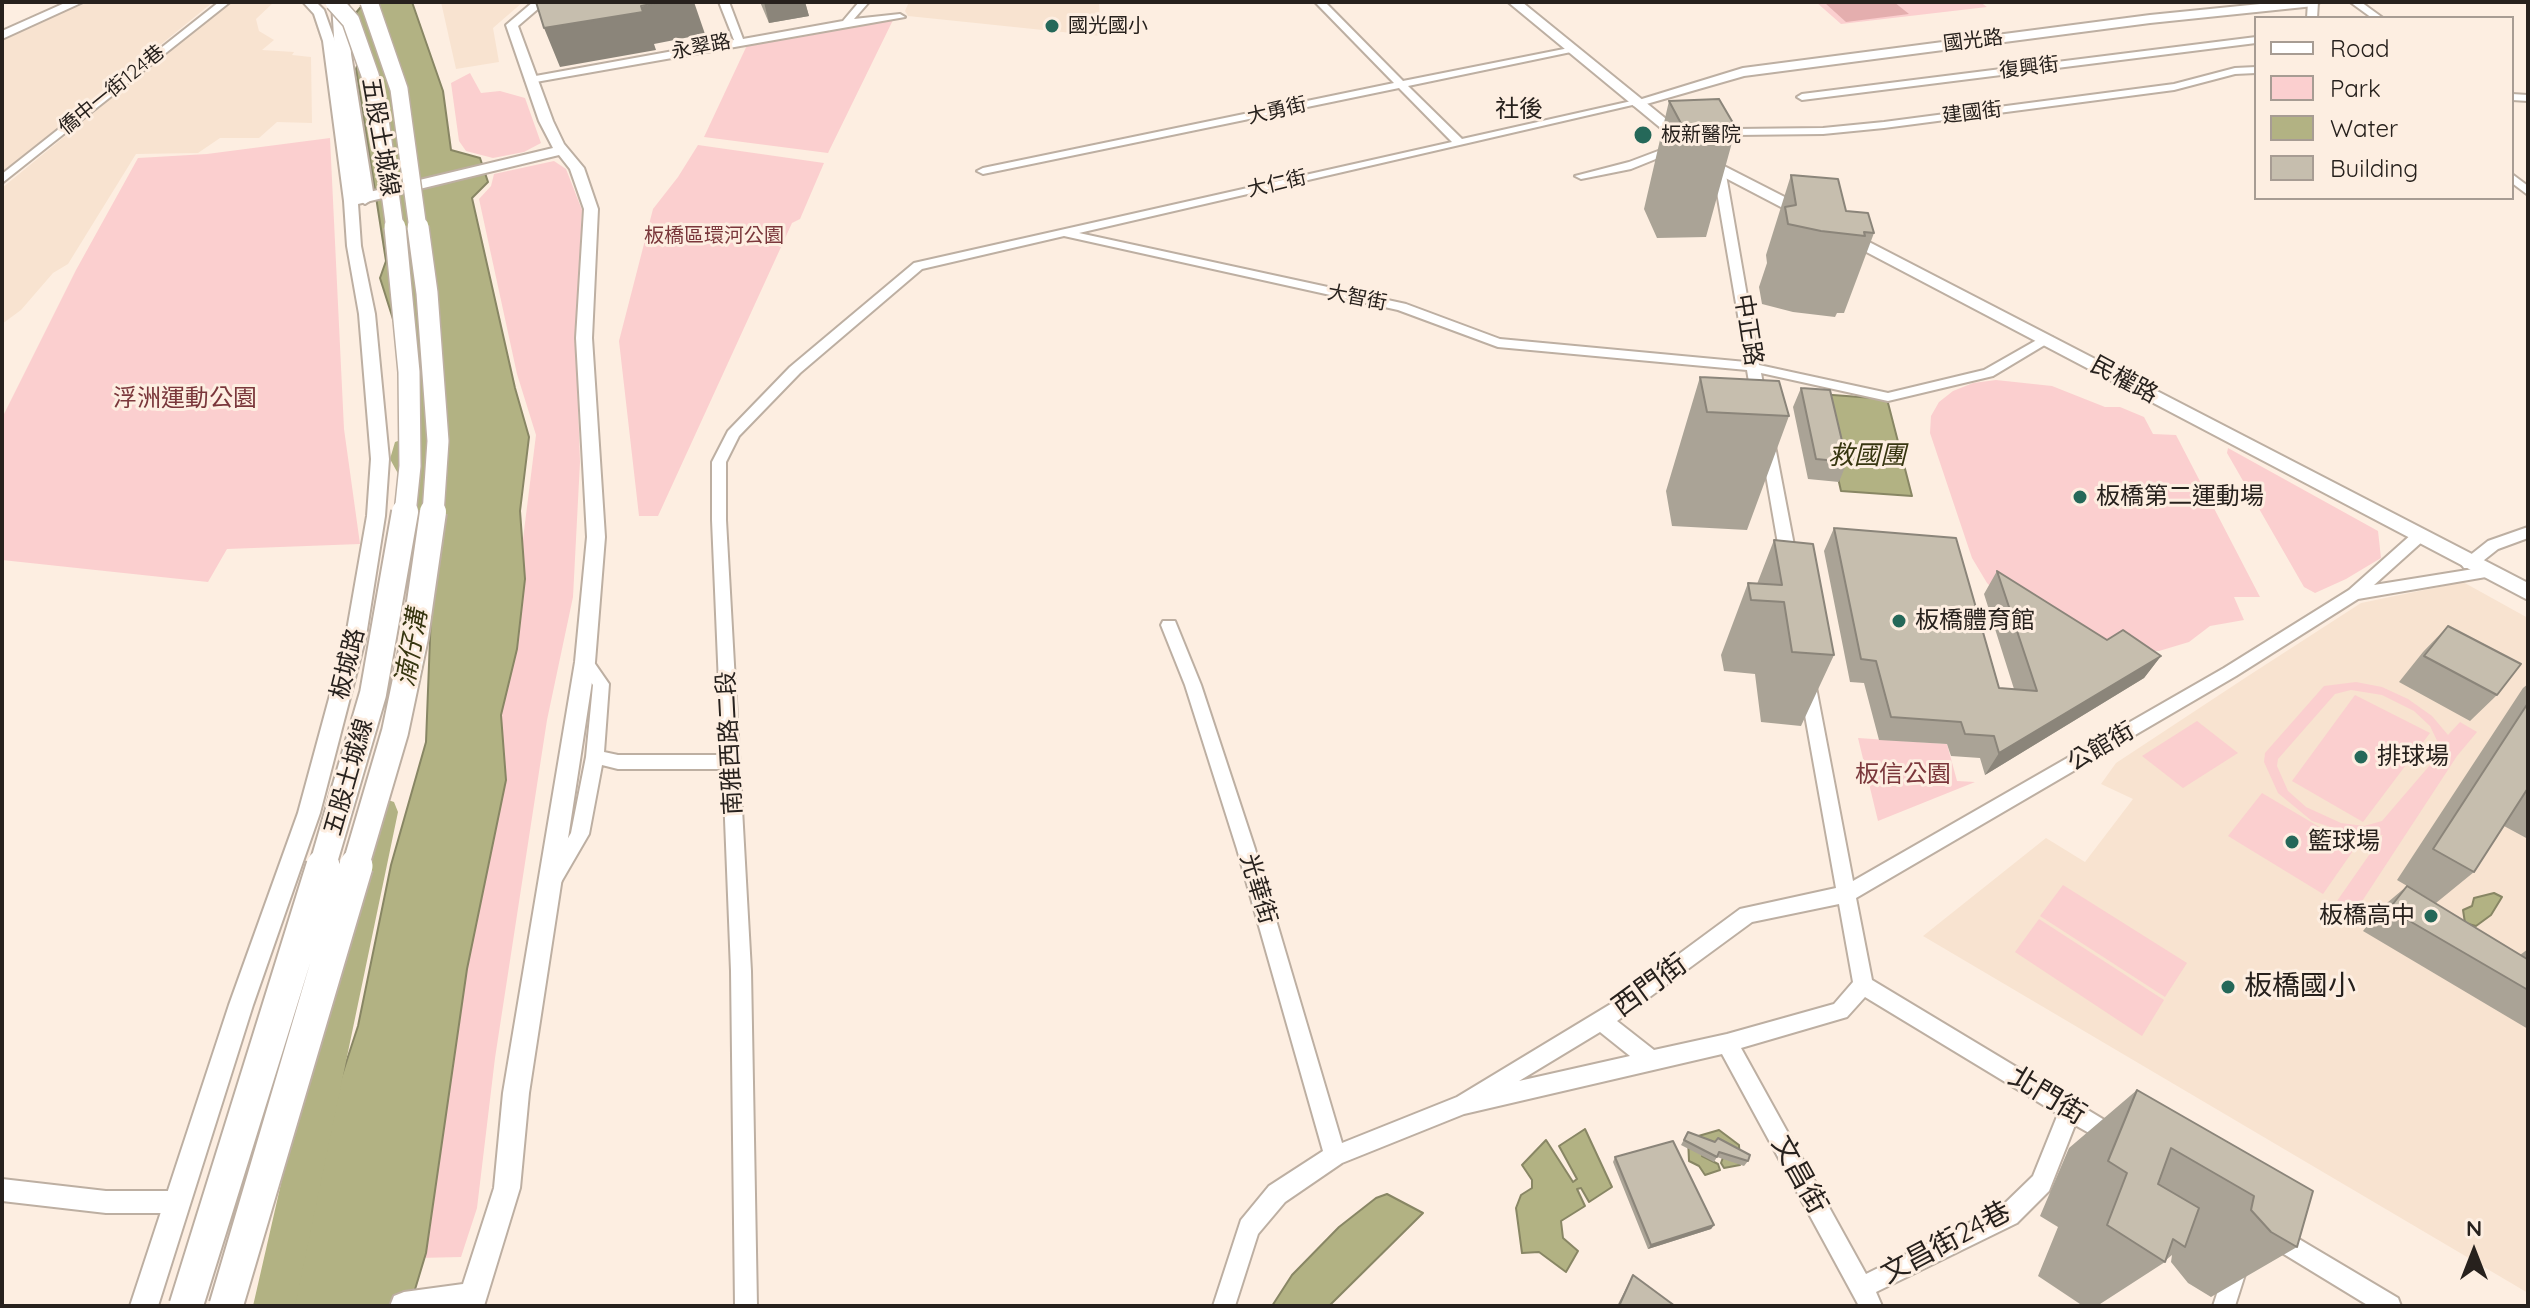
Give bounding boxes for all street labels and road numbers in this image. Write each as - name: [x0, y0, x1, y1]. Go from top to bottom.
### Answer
- street label: 國光路: [1942, 25, 2004, 57]
- street label: 永翠路: [669, 29, 733, 65]
- street label: 僑中一街124巷: [54, 40, 170, 140]
- street label: 復興街: [1998, 52, 2060, 84]
- street label: 五股土城線: [355, 75, 405, 199]
- street label: 大勇街: [1245, 93, 1309, 129]
- street label: 建國街: [1941, 97, 2003, 129]
- street label: 大仁街: [1245, 166, 1309, 202]
- street label: 大智街: [1325, 280, 1389, 316]
- street label: 中正路: [1728, 292, 1768, 368]
- street label: 民權路: [2085, 350, 2163, 410]
- street label: 板城路: [325, 626, 371, 702]
- street label: 南雅西路二段: [712, 670, 748, 816]
- street label: 五股土城線: [319, 715, 379, 839]
- street label: 公館街: [2063, 717, 2139, 777]
- street label: 光華街: [1234, 850, 1282, 928]
- street label: 西門街: [1606, 948, 1694, 1024]
- street label: 北門街: [2002, 1060, 2092, 1132]
- street label: 文昌街: [1764, 1130, 1834, 1220]
- street label: 文昌街24巷: [1875, 1195, 2017, 1291]

